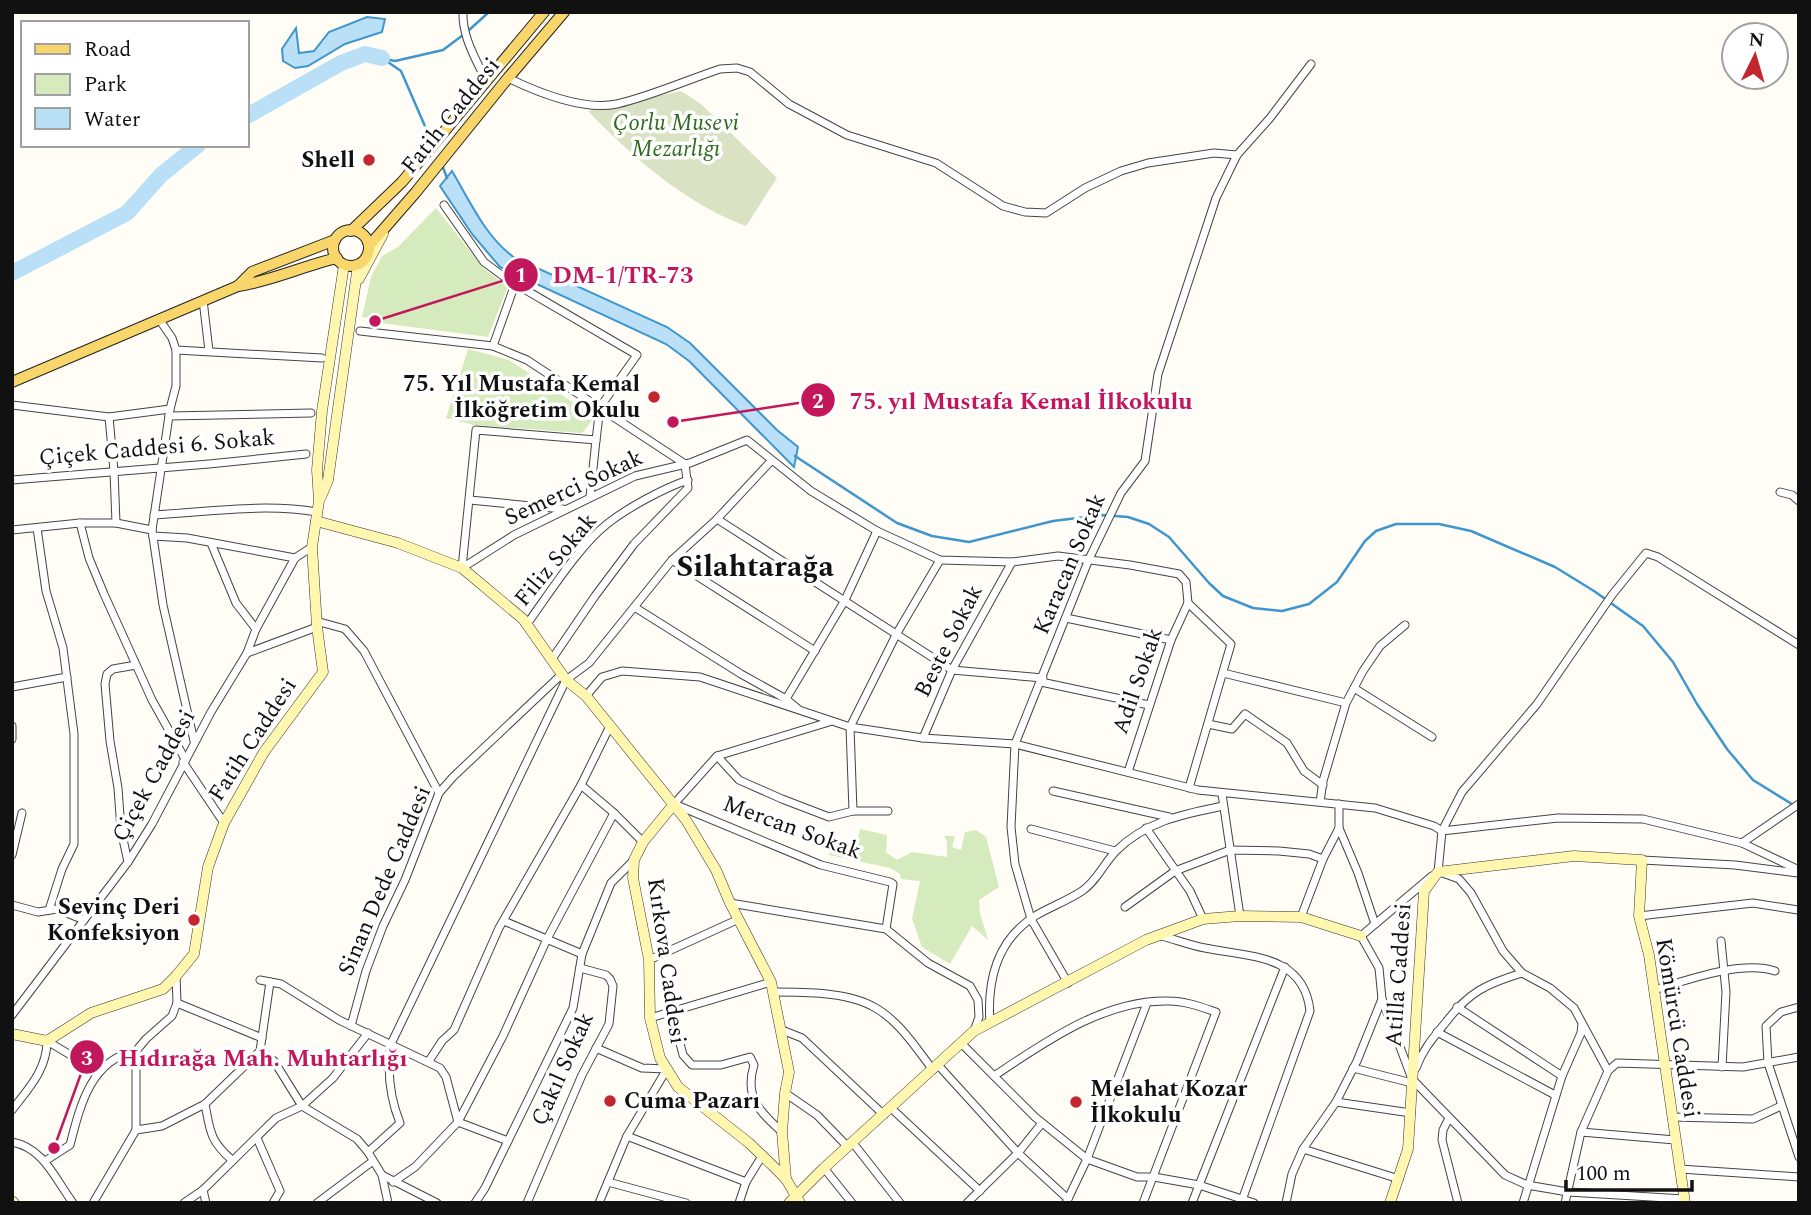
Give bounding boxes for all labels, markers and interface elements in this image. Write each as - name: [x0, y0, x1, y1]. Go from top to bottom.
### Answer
- legend: [21, 21, 248, 147]
- north arrow: [1720, 21, 1790, 91]
- text: N: [1747, 25, 1765, 56]
- text: Road: [84, 34, 131, 66]
- street label: Fatih Caddesi: [393, 50, 509, 182]
- text: Park: [84, 69, 128, 101]
- text: Water: [84, 104, 140, 136]
- park label: Çorlu Musevi Mezarlığı: [613, 106, 739, 167]
- place label: Shell: [301, 143, 355, 178]
- marker: Shell: [361, 152, 377, 168]
- callout: DM-1/TR-73: [504, 253, 708, 298]
- text: DM-1/TR-73: [553, 258, 693, 294]
- text: 1: [515, 260, 527, 292]
- place label: 75. Yıl Mustafa Kemal İlköğretim Okulu: [403, 367, 640, 428]
- callout: 75. yıl Mustafa Kemal İlkokulu: [801, 378, 1207, 423]
- text: 75. yıl Mustafa Kemal İlkokulu: [849, 384, 1193, 420]
- text: 2: [812, 386, 824, 418]
- marker: 75. Yıl Mustafa Kemal İlköğretim Okulu: [646, 389, 662, 405]
- street label: Çiçek Caddesi 6. Sokak: [37, 420, 277, 476]
- street label: Semerci Sokak: [499, 441, 649, 535]
- street label: Karacan Sokak: [1024, 488, 1116, 640]
- street label: Filiz Sokak: [506, 505, 606, 615]
- district label: Silahtarağa: [676, 544, 834, 590]
- street label: Beste Sokak: [906, 578, 993, 704]
- street label: Adil Sokak: [1103, 623, 1173, 739]
- street label: Fatih Caddesi: [200, 671, 306, 809]
- street label: Çiçek Caddesi: [103, 703, 205, 849]
- street label: Sinan Dede Caddesi: [329, 780, 441, 982]
- street label: Mercan Sokak: [718, 787, 866, 869]
- street label: Kırkova Caddesi: [637, 876, 695, 1046]
- place label: Sevinç Deri Konfeksiyon: [47, 890, 180, 951]
- street label: Atilla Caddesi: [1377, 902, 1421, 1048]
- marker: Sevinç Deri Konfeksiyon: [186, 912, 202, 928]
- street label: Kömürcü Caddesi: [1645, 935, 1709, 1121]
- street label: Çakıl Sokak: [522, 1006, 604, 1132]
- callout: Hıdırağa Mah. Muhtarlığı: [70, 1035, 422, 1080]
- text: Hıdırağa Mah. Muhtarlığı: [119, 1041, 407, 1077]
- text: 3: [81, 1043, 93, 1075]
- place label: Melahat Kozar İlkokulu: [1090, 1072, 1247, 1133]
- place label: Cuma Pazarı: [624, 1084, 760, 1119]
- marker: Cuma Pazarı: [602, 1093, 618, 1109]
- marker: Melahat Kozar İlkokulu: [1068, 1094, 1084, 1110]
- scale bar: [1566, 1148, 1692, 1192]
- text: 100 m: [1576, 1158, 1631, 1190]

